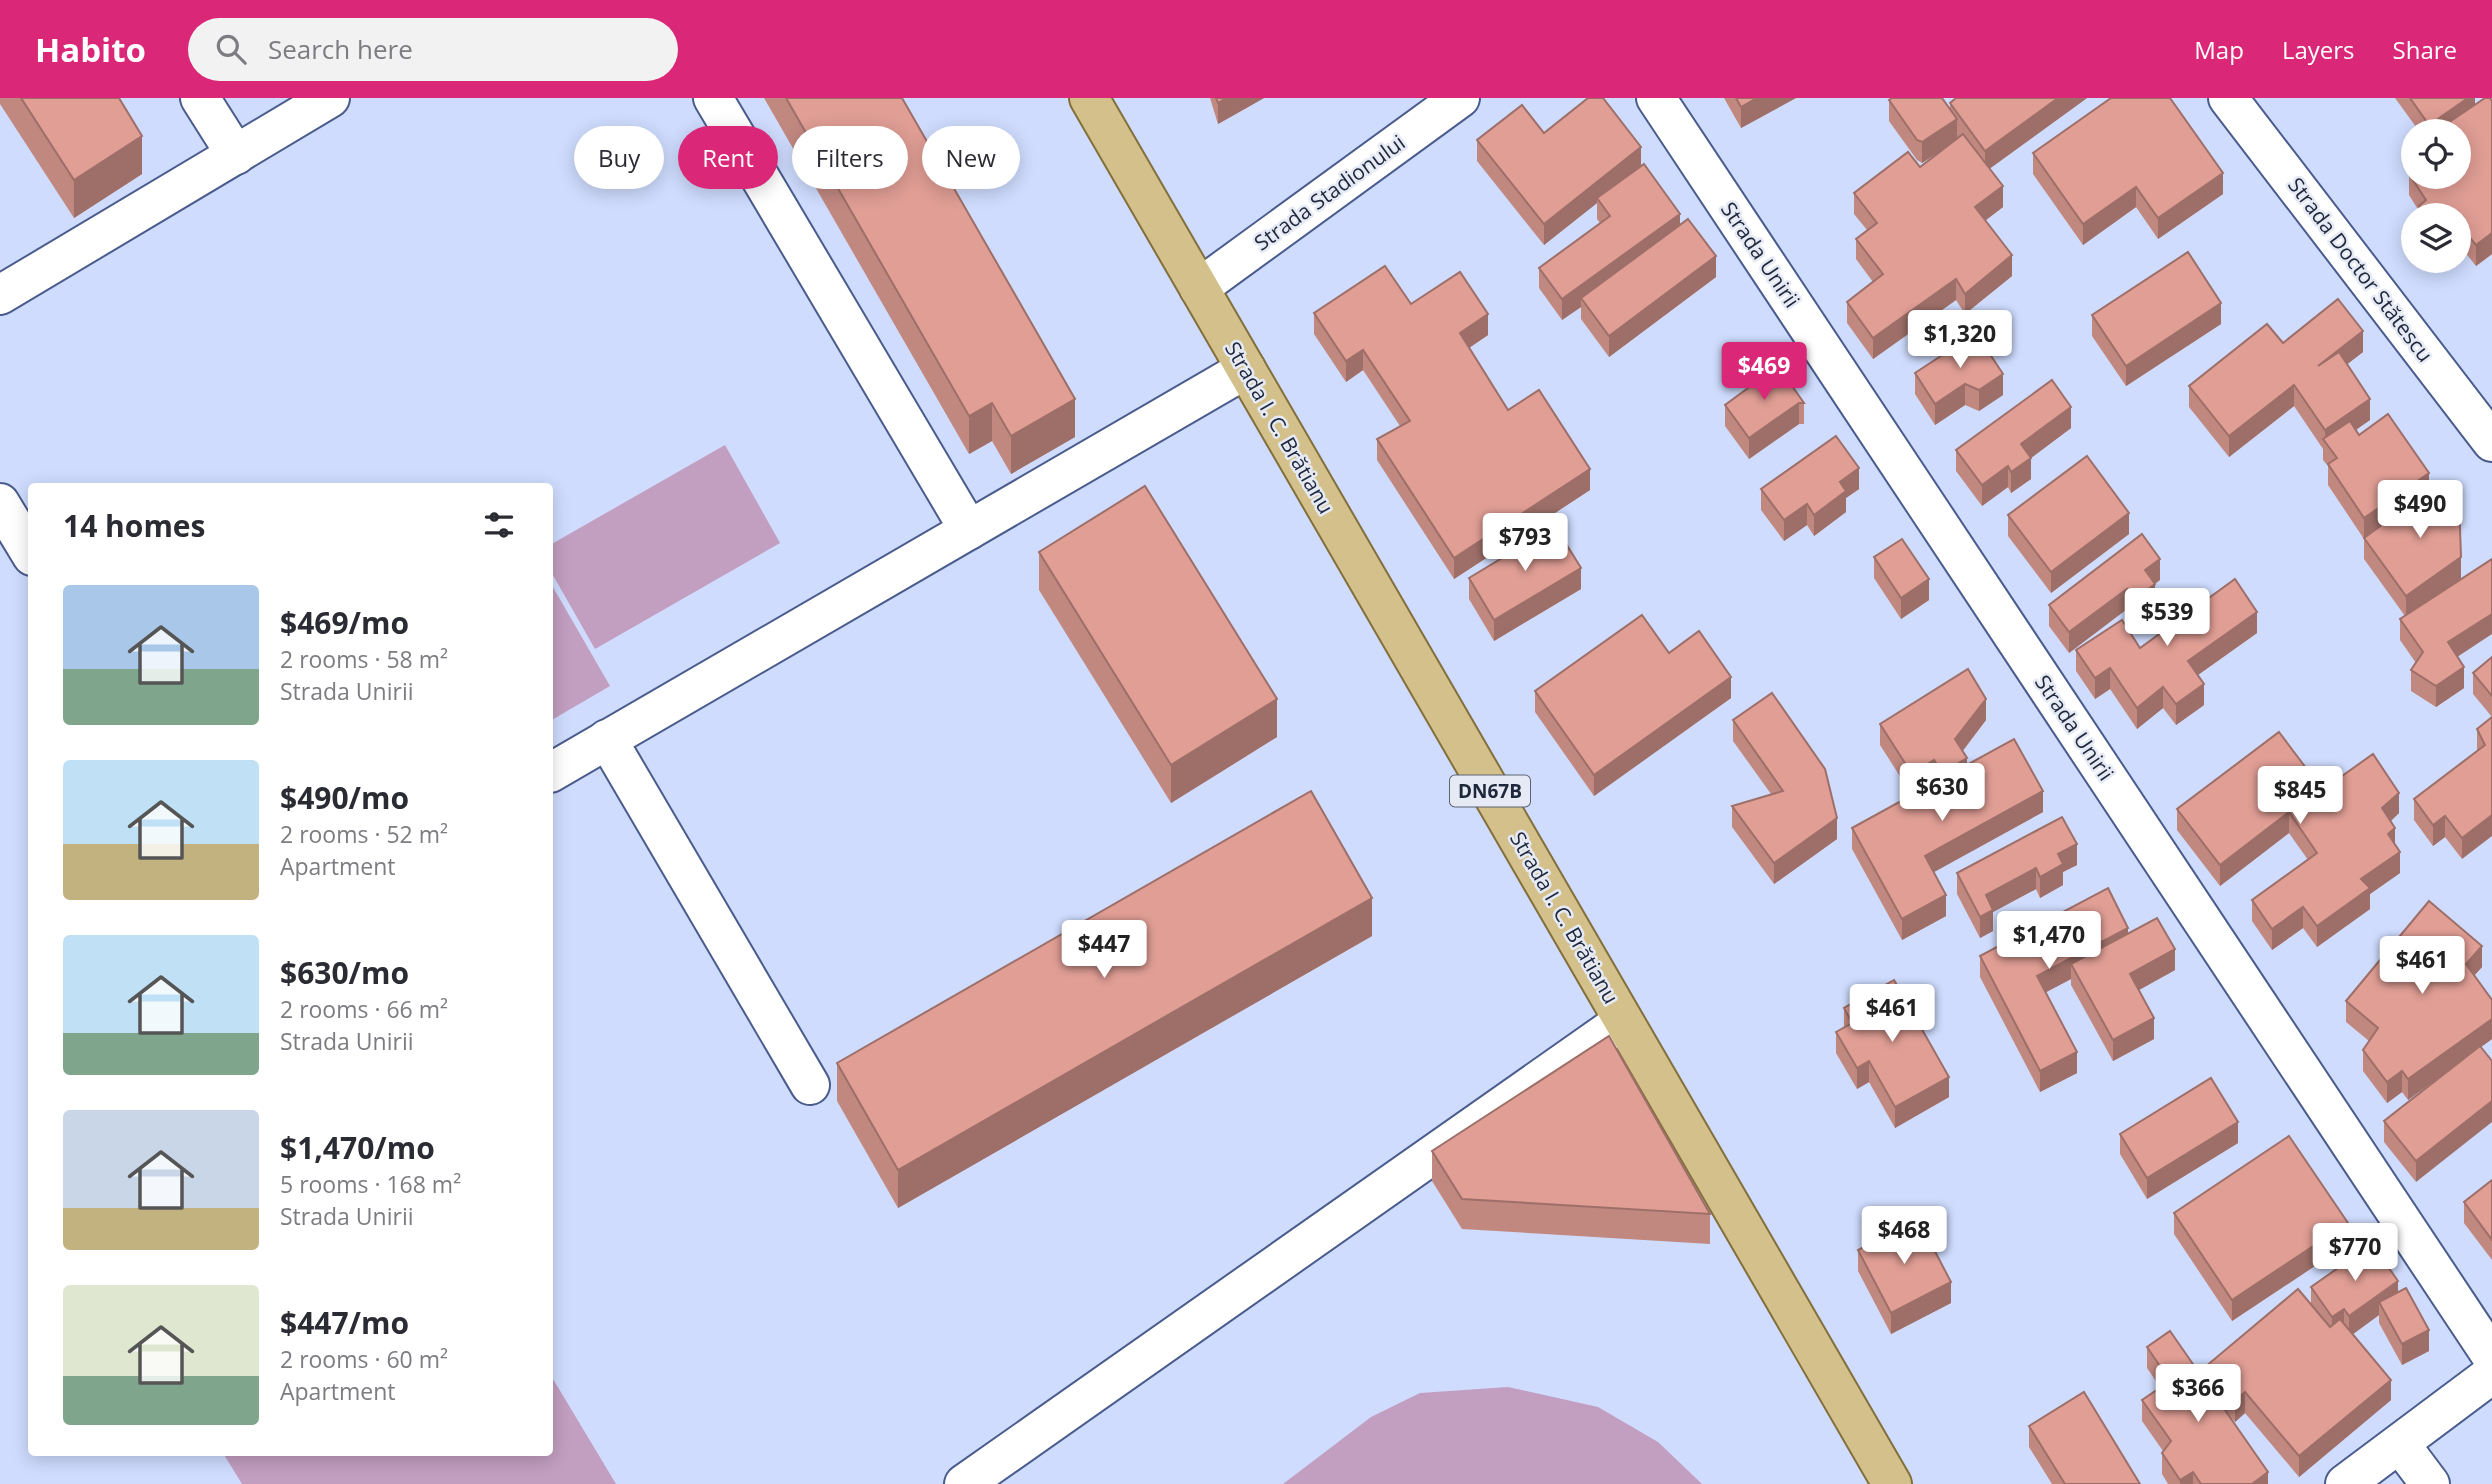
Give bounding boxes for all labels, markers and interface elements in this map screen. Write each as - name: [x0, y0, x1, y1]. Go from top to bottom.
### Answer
- search box: [188, 18, 678, 81]
- text: Habito: [35, 27, 146, 72]
- icon: search: [212, 30, 250, 68]
- text: Search here: [268, 31, 413, 67]
- text: Map: [2194, 33, 2244, 66]
- text: Layers: [2282, 33, 2355, 66]
- text: Share: [2393, 33, 2457, 66]
- map controls: [2401, 119, 2471, 273]
- button: locate: [2401, 119, 2471, 189]
- chip: Buy: [574, 126, 664, 189]
- chip: Rent: [678, 126, 778, 189]
- chip: Filters: [792, 126, 908, 189]
- chip: New: [922, 126, 1020, 189]
- street label: Strada Stadionului: [1248, 128, 1410, 256]
- street label: Strada Doctor Stătescu: [2282, 171, 2439, 367]
- street label: Strada Unirii: [1715, 196, 1807, 313]
- button: layers: [2401, 203, 2471, 273]
- pin: $1,320: [1903, 310, 2017, 370]
- text: $1,320: [1924, 317, 1996, 349]
- street label: Strada I. C. Brătianu: [1219, 336, 1341, 519]
- pin: $469: [1723, 342, 1805, 402]
- text: $469: [1738, 349, 1790, 381]
- pin: $490: [2379, 480, 2461, 540]
- text: $490: [2394, 487, 2446, 519]
- text: 14 homes: [63, 505, 206, 546]
- icon: filters: [480, 506, 518, 544]
- pin: $793: [1484, 514, 1566, 573]
- text: $793: [1499, 520, 1551, 552]
- pin: $539: [2126, 588, 2208, 648]
- text: $539: [2141, 595, 2193, 627]
- text: $469/mo: [280, 602, 409, 643]
- icon: home: [119, 613, 203, 697]
- text: 2 rooms · 58 m²: [280, 643, 448, 675]
- street label: Strada Unirii: [2029, 669, 2121, 786]
- text: Strada Unirii: [280, 675, 414, 707]
- pin: $630: [1901, 764, 1983, 823]
- pin: $845: [2259, 766, 2341, 826]
- text: $630: [1916, 770, 1968, 802]
- text: $845: [2274, 773, 2326, 805]
- road number: DN67B: [1450, 776, 1530, 806]
- text: $490/mo: [280, 777, 409, 818]
- icon: home: [119, 788, 203, 872]
- text: 2 rooms · 52 m²: [280, 818, 448, 850]
- street label: Strada I. C. Brătianu: [1504, 826, 1626, 1009]
- text: Apartment: [280, 850, 396, 882]
- pin: $1,470: [1992, 912, 2106, 971]
- text: $1,470: [2013, 918, 2085, 950]
- pin: $447: [1063, 920, 1145, 980]
- text: $447: [1078, 927, 1130, 959]
- pin: $461: [2381, 936, 2463, 996]
- text: $461: [2396, 943, 2448, 975]
- text: $630/mo: [280, 952, 409, 993]
- icon: home: [119, 963, 203, 1047]
- pin: $461: [1851, 984, 1933, 1044]
- text: $461: [1866, 991, 1918, 1023]
- text: 2 rooms · 66 m²: [280, 993, 448, 1025]
- text: Strada Unirii: [280, 1025, 414, 1057]
- text: $1,470/mo: [280, 1127, 435, 1168]
- icon: home: [119, 1138, 203, 1222]
- text: 5 rooms · 168 m²: [280, 1168, 461, 1200]
- text: Strada Unirii: [280, 1200, 414, 1232]
- pin: $468: [1863, 1206, 1945, 1266]
- text: $468: [1878, 1213, 1930, 1245]
- pin: $770: [2314, 1224, 2396, 1283]
- text: $770: [2329, 1230, 2381, 1262]
- text: $447/mo: [280, 1302, 409, 1343]
- icon: home: [119, 1313, 203, 1397]
- text: 2 rooms · 60 m²: [280, 1343, 448, 1375]
- pin: $366: [2157, 1364, 2239, 1424]
- text: $366: [2172, 1371, 2224, 1403]
- text: Apartment: [280, 1375, 396, 1407]

